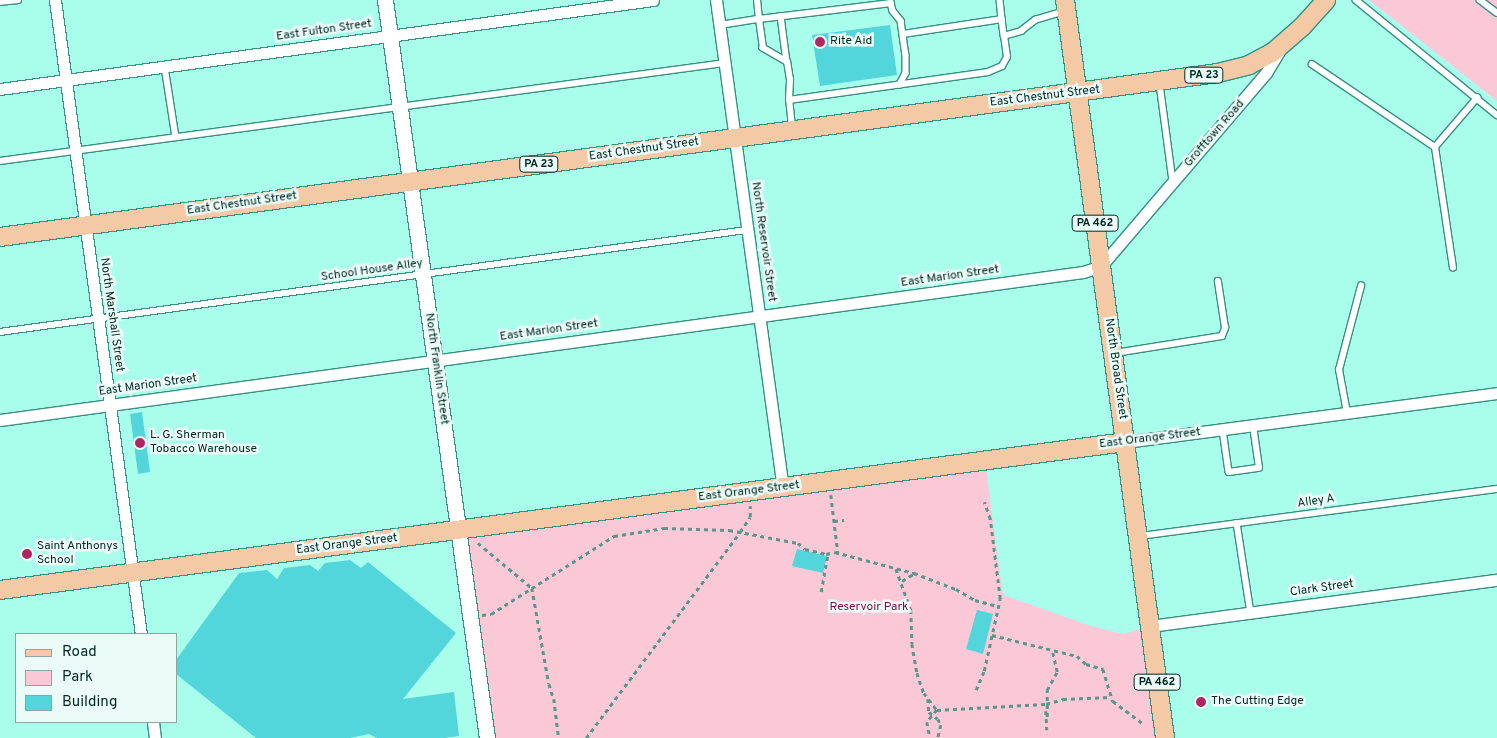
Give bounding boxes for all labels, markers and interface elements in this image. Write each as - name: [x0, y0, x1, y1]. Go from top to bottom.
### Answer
- street label: East Fulton Street: [275, 17, 373, 45]
- place label: Rite Aid: [830, 35, 873, 49]
- marker: Rite Aid: [814, 36, 826, 48]
- road number: PA 23: [1184, 66, 1224, 84]
- street label: East Chestnut Street: [989, 83, 1101, 111]
- street label: Grofftown Road: [1182, 97, 1248, 171]
- street label: East Chestnut Street: [588, 135, 700, 165]
- road number: PA 23: [519, 156, 559, 172]
- street label: North Reservoir Street: [747, 181, 779, 303]
- street label: East Chestnut Street: [186, 189, 298, 219]
- road number: PA 462: [1071, 214, 1119, 232]
- street label: North Marshall Street: [96, 257, 126, 373]
- street label: School House Alley: [320, 257, 424, 285]
- street label: East Marion Street: [900, 263, 1000, 291]
- street label: North Franklin Street: [421, 312, 451, 426]
- street label: East Marion Street: [499, 317, 599, 345]
- street label: North Broad Street: [1101, 317, 1129, 421]
- street label: East Marion Street: [98, 372, 198, 400]
- street label: East Orange Street: [1099, 426, 1201, 452]
- place label: L. G. Sherman Tobacco Warehouse: [150, 429, 257, 457]
- marker: L. G. Sherman Tobacco Warehouse: [134, 437, 146, 449]
- street label: East Orange Street: [698, 479, 800, 505]
- street label: Alley A: [1296, 492, 1336, 512]
- street label: East Orange Street: [296, 532, 398, 558]
- place label: Saint Anthonys School: [37, 540, 119, 568]
- marker: Saint Anthonys School: [21, 548, 33, 560]
- street label: Clark Street: [1289, 577, 1355, 601]
- park label: Reservoir Park: [830, 601, 908, 615]
- legend: [15, 633, 178, 723]
- text: Road: [62, 643, 97, 662]
- text: Park: [62, 668, 93, 687]
- road number: PA 462: [1133, 674, 1181, 690]
- text: Building: [62, 693, 117, 712]
- place label: The Cutting Edge: [1211, 695, 1304, 709]
- marker: The Cutting Edge: [1195, 696, 1207, 708]

